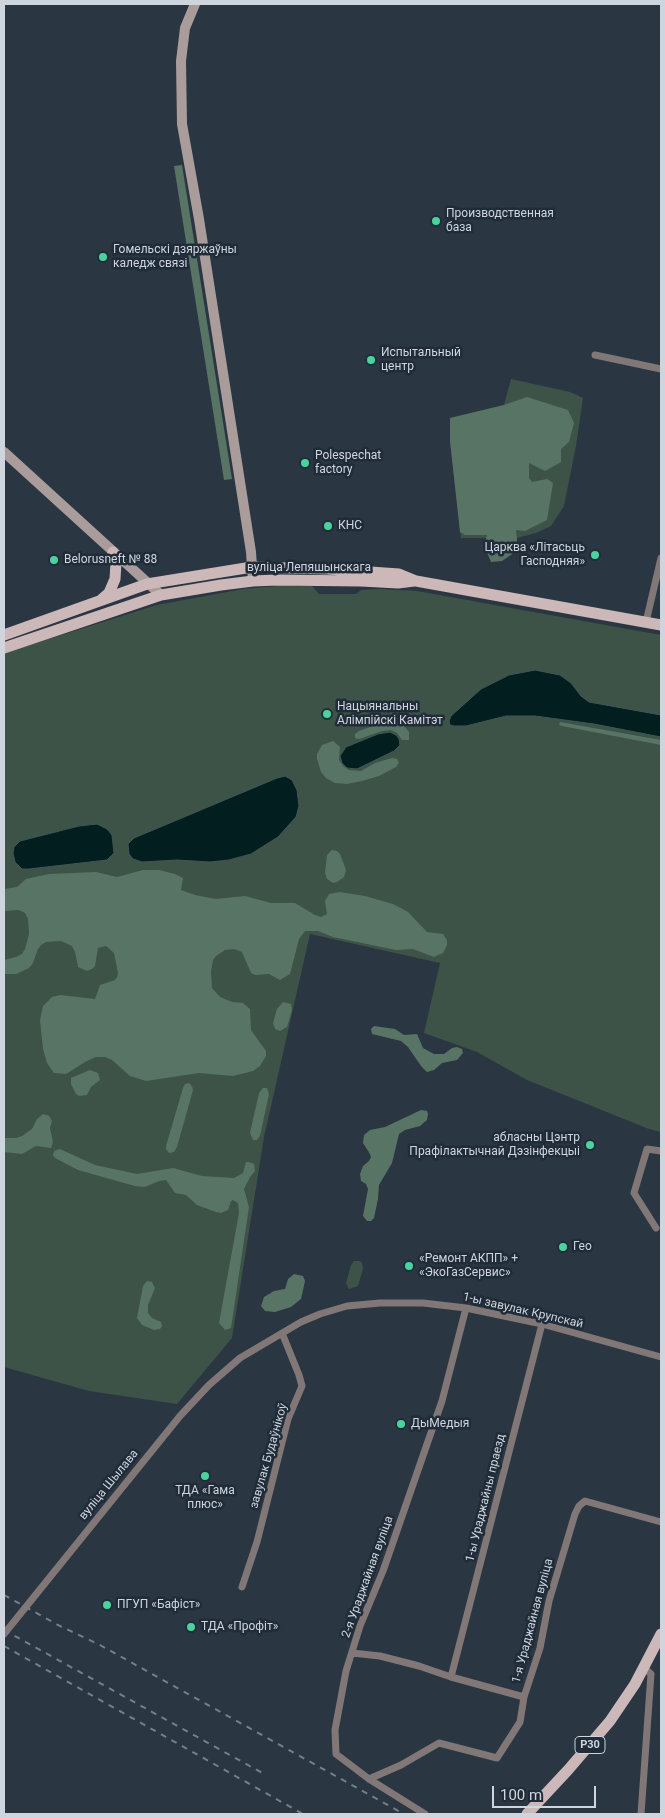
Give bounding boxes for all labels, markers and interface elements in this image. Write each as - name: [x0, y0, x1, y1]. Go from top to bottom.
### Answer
- place label: Производственная база: [446, 207, 554, 235]
- marker: Производственная база: [430, 215, 442, 227]
- place label: Гомельскі дзяржаўны каледж связі: [113, 243, 237, 271]
- marker: Гомельскі дзяржаўны каледж связі: [97, 251, 109, 263]
- place label: Испытальный центр: [381, 346, 461, 374]
- marker: Испытальный центр: [365, 354, 377, 366]
- place label: Polespechat factory: [315, 449, 381, 477]
- marker: Polespechat factory: [299, 457, 311, 469]
- place label: КНС: [338, 519, 362, 533]
- marker: КНС: [322, 520, 334, 532]
- place label: Царква «Літасьць Гасподняя»: [484, 541, 585, 569]
- marker: Царква «Літасьць Гасподняя»: [589, 549, 601, 561]
- place label: Belorusneft № 88: [64, 553, 157, 567]
- marker: Belorusneft № 88: [48, 554, 60, 566]
- street label: вуліца Лепяшынскага: [247, 561, 371, 575]
- place label: Нацыянальны Алімпійскі Камітэт: [337, 700, 443, 728]
- marker: Нацыянальны Алімпійскі Камітэт: [321, 708, 333, 720]
- place label: абласны Цэнтр Прафілактычнай Дэзінфекцыі: [409, 1131, 580, 1159]
- marker: абласны Цэнтр Прафілактычнай Дэзінфекцыі: [584, 1139, 596, 1151]
- place label: Гео: [573, 1240, 592, 1254]
- marker: Гео: [557, 1241, 569, 1253]
- place label: «Ремонт АКПП» + «ЭкоГазСервис»: [419, 1252, 518, 1280]
- marker: «Ремонт АКПП» + «ЭкоГазСервис»: [403, 1260, 415, 1272]
- street label: 1-ы завулак Крупскай: [461, 1290, 585, 1332]
- street label: завулак Будаўнікоў: [247, 1402, 291, 1510]
- place label: ДыМедыя: [411, 1417, 469, 1431]
- marker: ДыМедыя: [395, 1418, 407, 1430]
- street label: 1-ы Ураджайны праезд: [463, 1432, 509, 1564]
- street label: вуліца Шылава: [76, 1447, 142, 1523]
- marker: ТДА «Гама плюс»: [199, 1470, 211, 1482]
- place label: ТДА «Гама плюс»: [175, 1484, 235, 1512]
- street label: 2-я Ураджайная вуліца: [339, 1514, 397, 1640]
- street label: 1-я Ураджайная вуліца: [509, 1557, 557, 1685]
- place label: ПГУП «Бафіст»: [117, 1598, 200, 1612]
- marker: ПГУП «Бафіст»: [101, 1599, 113, 1611]
- place label: ТДА «Профіт»: [201, 1620, 278, 1634]
- marker: ТДА «Профіт»: [185, 1621, 197, 1633]
- road number: Р30: [575, 1736, 605, 1754]
- scale bar: [495, 1776, 599, 1808]
- text: 100 m: [500, 1786, 542, 1804]

